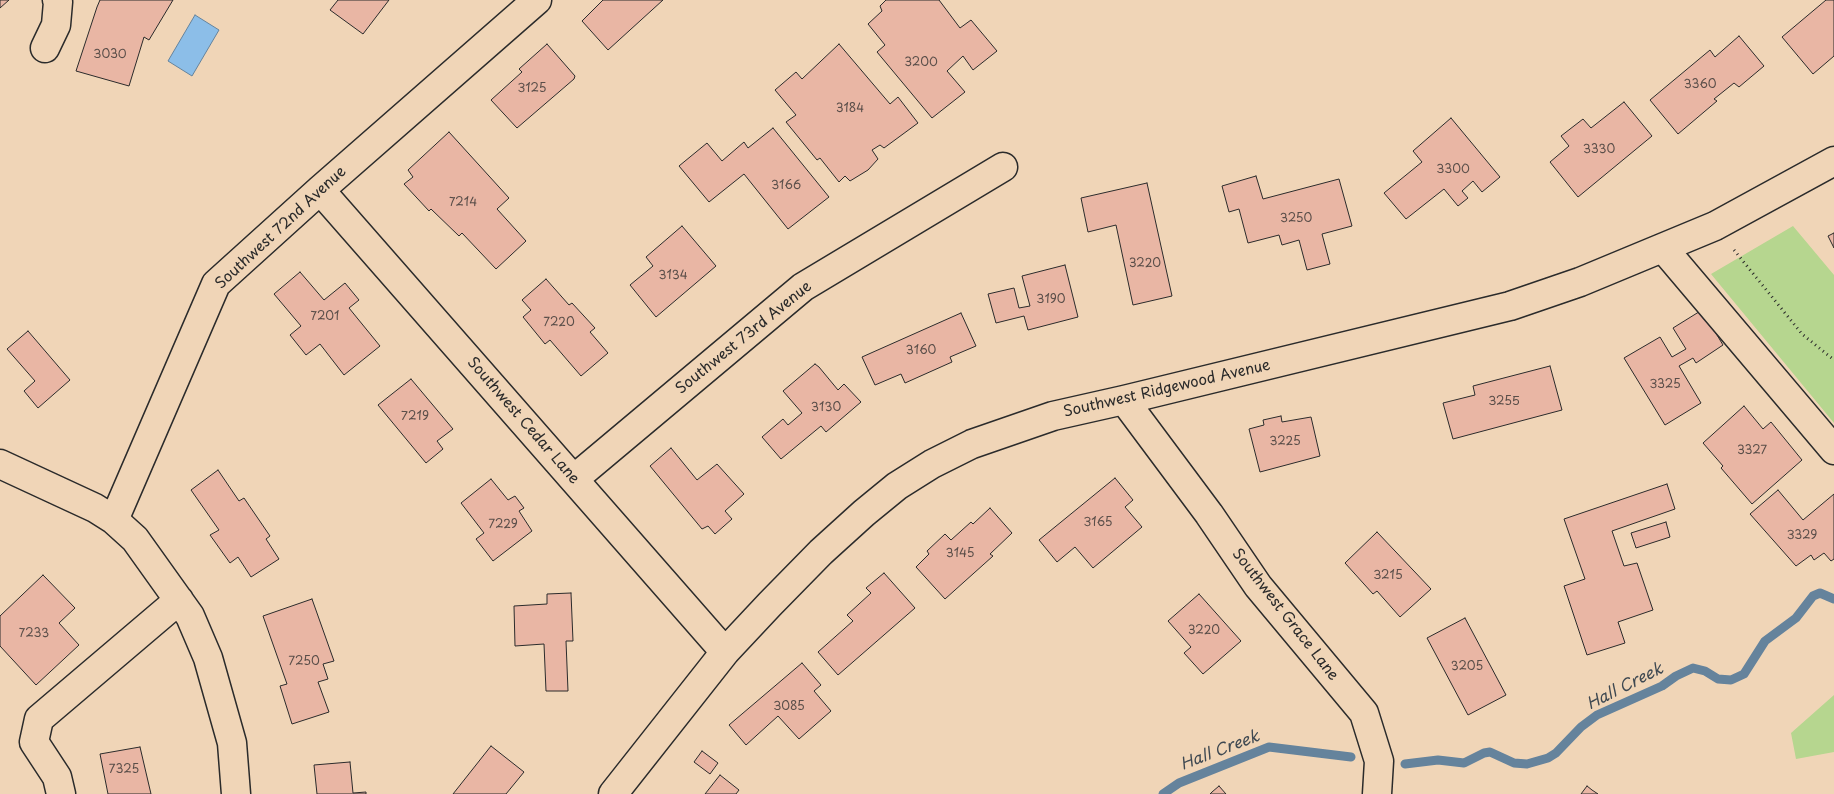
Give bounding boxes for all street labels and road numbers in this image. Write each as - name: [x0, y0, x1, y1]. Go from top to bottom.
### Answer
- street label: Southwest 72nd Avenue: [212, 163, 350, 293]
- street label: Southwest 73rd Avenue: [673, 278, 815, 398]
- street label: Southwest Cedar Lane: [463, 354, 583, 488]
- street label: Southwest Ridgewood Avenue: [1062, 356, 1272, 422]
- street label: Southwest Grace Lane: [1228, 546, 1342, 684]

